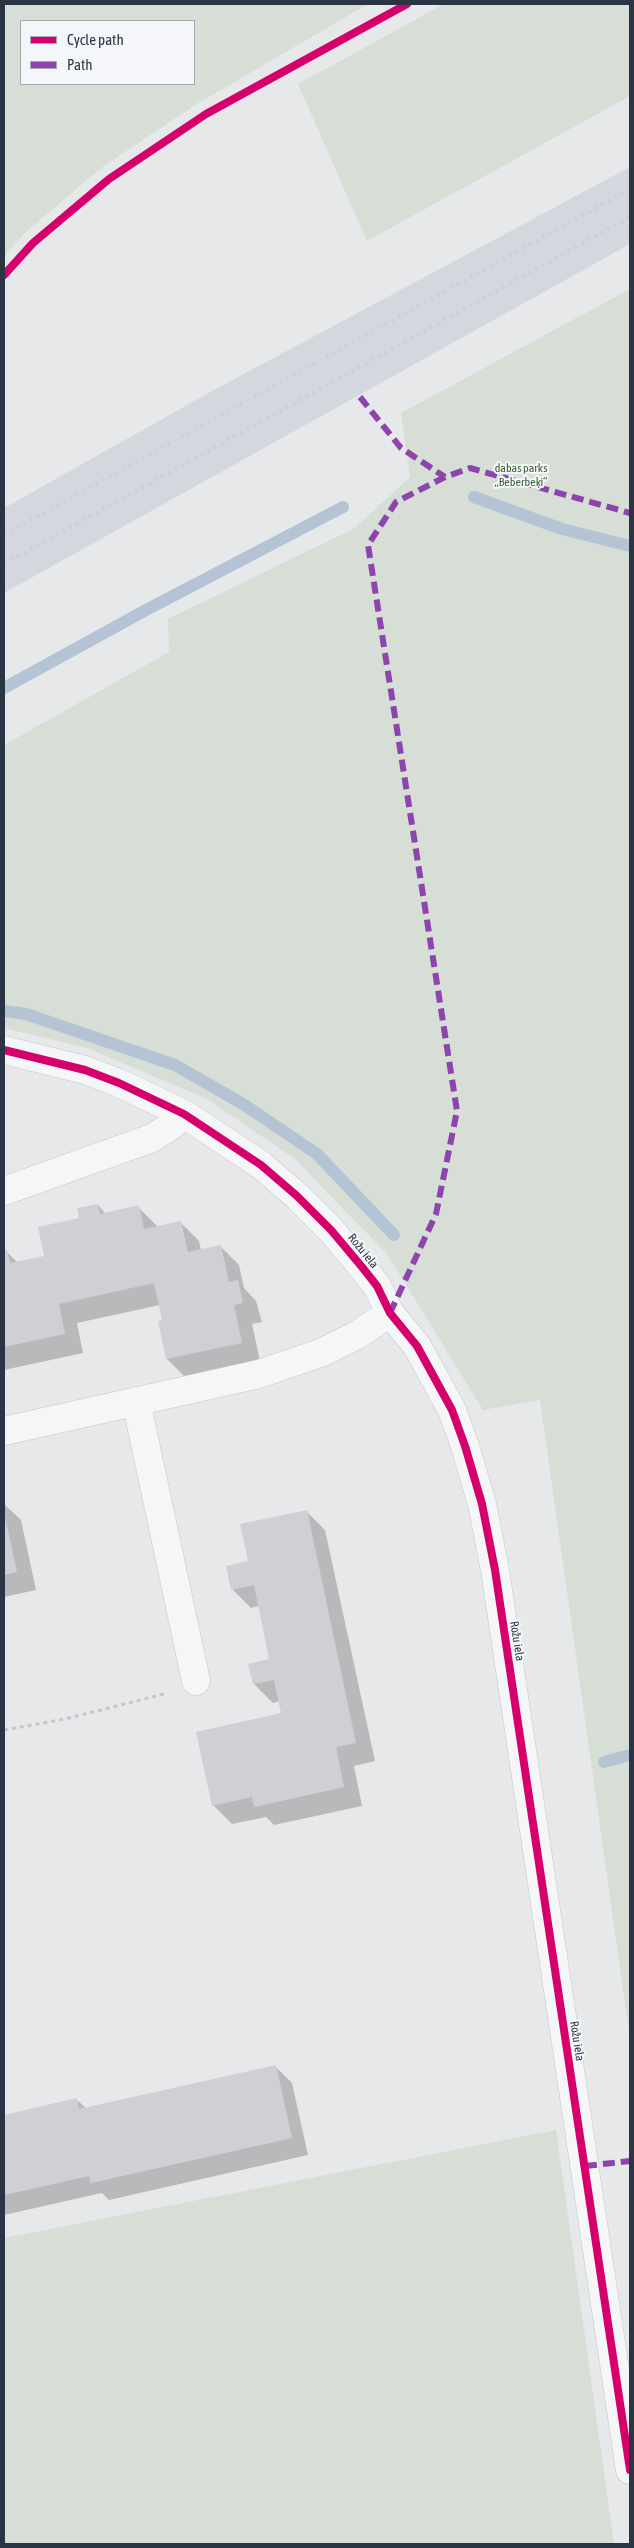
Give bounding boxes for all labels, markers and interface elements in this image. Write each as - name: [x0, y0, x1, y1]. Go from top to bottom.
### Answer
- legend: [20, 20, 195, 85]
- text: Cycle path: [67, 31, 124, 48]
- text: Path: [67, 56, 93, 73]
- park label: dabas parks „Beberbeķi”: [495, 461, 547, 489]
- street label: Rožu iela: [345, 1231, 381, 1271]
- street label: Rožu iela: [507, 1620, 527, 1662]
- street label: Rožu iela: [567, 2020, 587, 2062]

